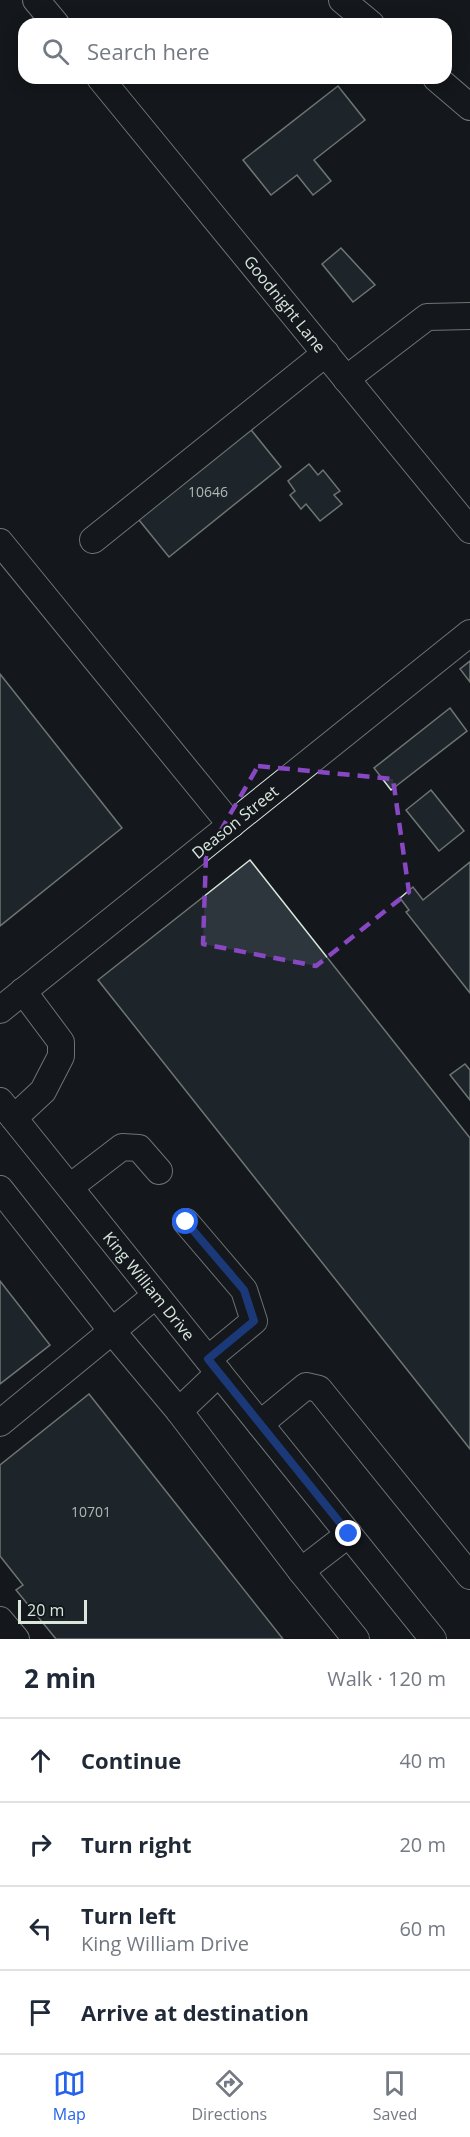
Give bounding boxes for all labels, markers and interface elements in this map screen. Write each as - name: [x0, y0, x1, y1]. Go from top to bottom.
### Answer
- search box: [18, 18, 452, 84]
- icon: search: [39, 35, 72, 68]
- text: Search here: [87, 36, 210, 66]
- street label: Goodnight Lane: [239, 251, 331, 357]
- house number: 10646: [188, 482, 228, 501]
- street label: Deason Street: [187, 780, 283, 864]
- route start: [172, 1208, 198, 1234]
- street label: King William Drive: [98, 1227, 200, 1345]
- house number: 10701: [71, 1502, 111, 1521]
- route end: [335, 1520, 361, 1546]
- scale bar: [18, 1597, 87, 1624]
- text: 20 m: [27, 1599, 64, 1621]
- text: 2 min: [24, 1660, 96, 1696]
- text: Walk · 120 m: [327, 1665, 446, 1692]
- icon: ahead: [24, 1744, 57, 1777]
- text: Continue: [81, 1745, 181, 1775]
- text: 40 m: [399, 1747, 446, 1774]
- icon: right: [24, 1828, 57, 1861]
- text: Turn right: [81, 1829, 192, 1859]
- text: 20 m: [399, 1831, 446, 1858]
- text: Turn left: [81, 1900, 176, 1930]
- icon: left: [24, 1912, 57, 1945]
- text: 60 m: [399, 1915, 446, 1942]
- text: King William Drive: [81, 1930, 249, 1957]
- icon: arrive: [24, 1996, 57, 2029]
- text: Arrive at destination: [81, 1997, 309, 2027]
- tab: Map: [53, 2067, 86, 2125]
- tab: Directions: [191, 2067, 267, 2125]
- tab: Saved: [373, 2067, 417, 2125]

